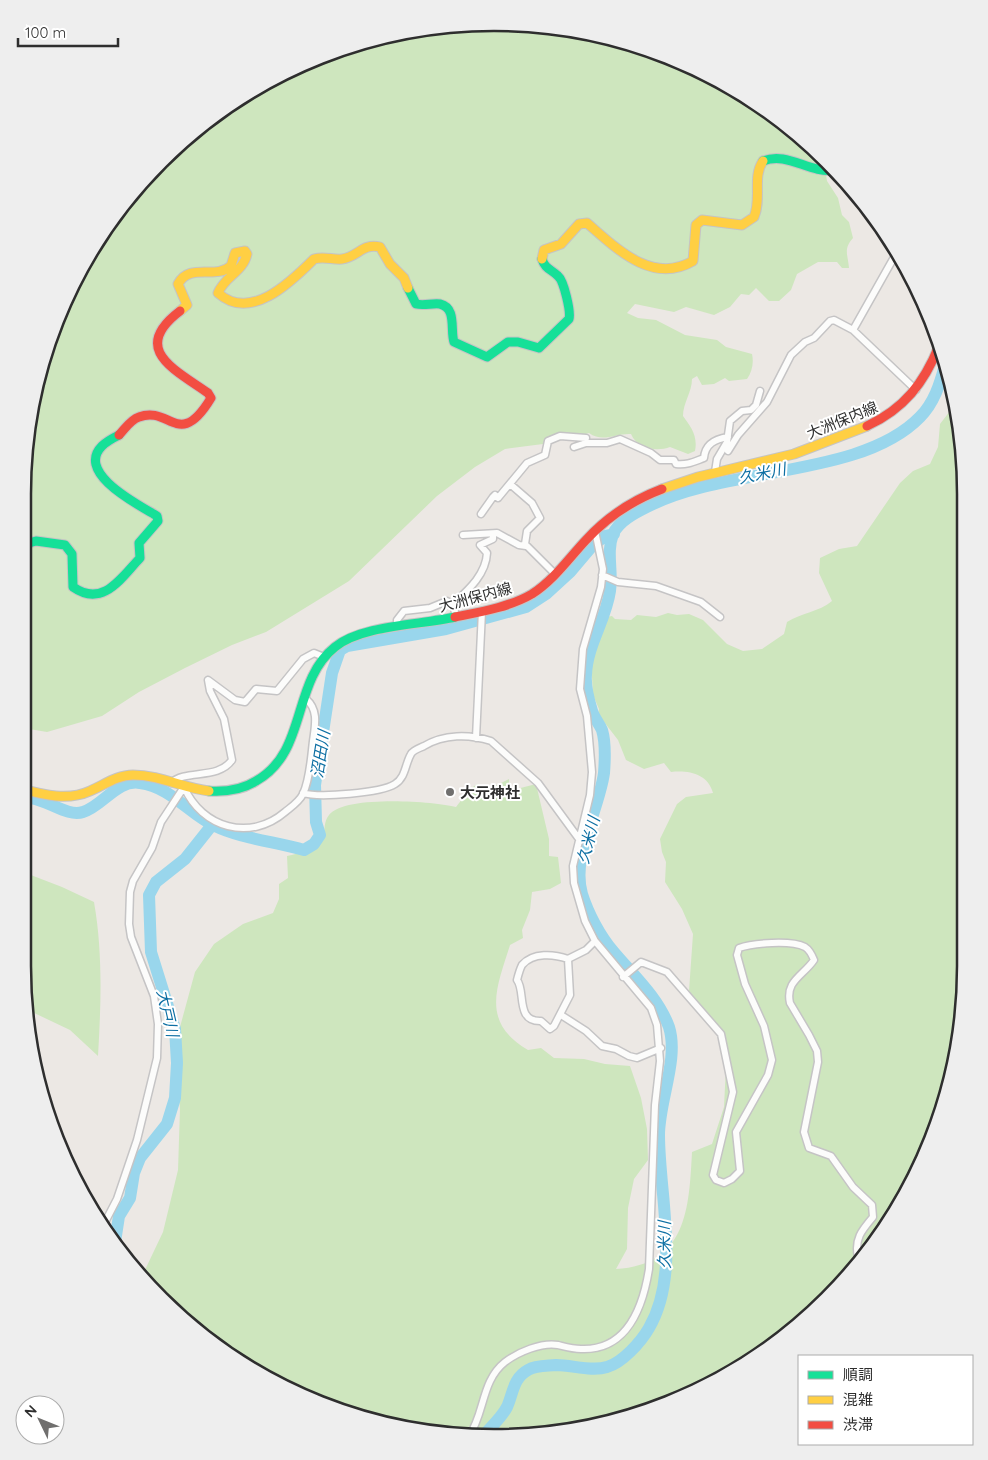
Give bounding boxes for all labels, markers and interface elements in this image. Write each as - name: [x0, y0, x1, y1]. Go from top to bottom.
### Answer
- scale bar: [18, 15, 118, 47]
- text: 100 m: [25, 23, 66, 42]
- street label: 大洲保内線: [804, 397, 880, 443]
- water label: 久米川: [737, 458, 789, 487]
- street label: 大洲保内線: [436, 578, 514, 616]
- water label: 沼田川: [306, 727, 334, 779]
- place label: 大元神社: [460, 783, 520, 802]
- marker: 大元神社: [444, 786, 456, 798]
- water label: 久米川: [572, 812, 604, 866]
- water label: 大戸川: [153, 987, 184, 1041]
- water label: 久米川: [654, 1219, 674, 1269]
- legend: [798, 1355, 973, 1445]
- text: 順調: [843, 1365, 873, 1384]
- text: 混雑: [843, 1390, 873, 1409]
- north arrow: [15, 1395, 65, 1445]
- text: N: [20, 1401, 41, 1421]
- text: 渋滞: [843, 1415, 873, 1434]

